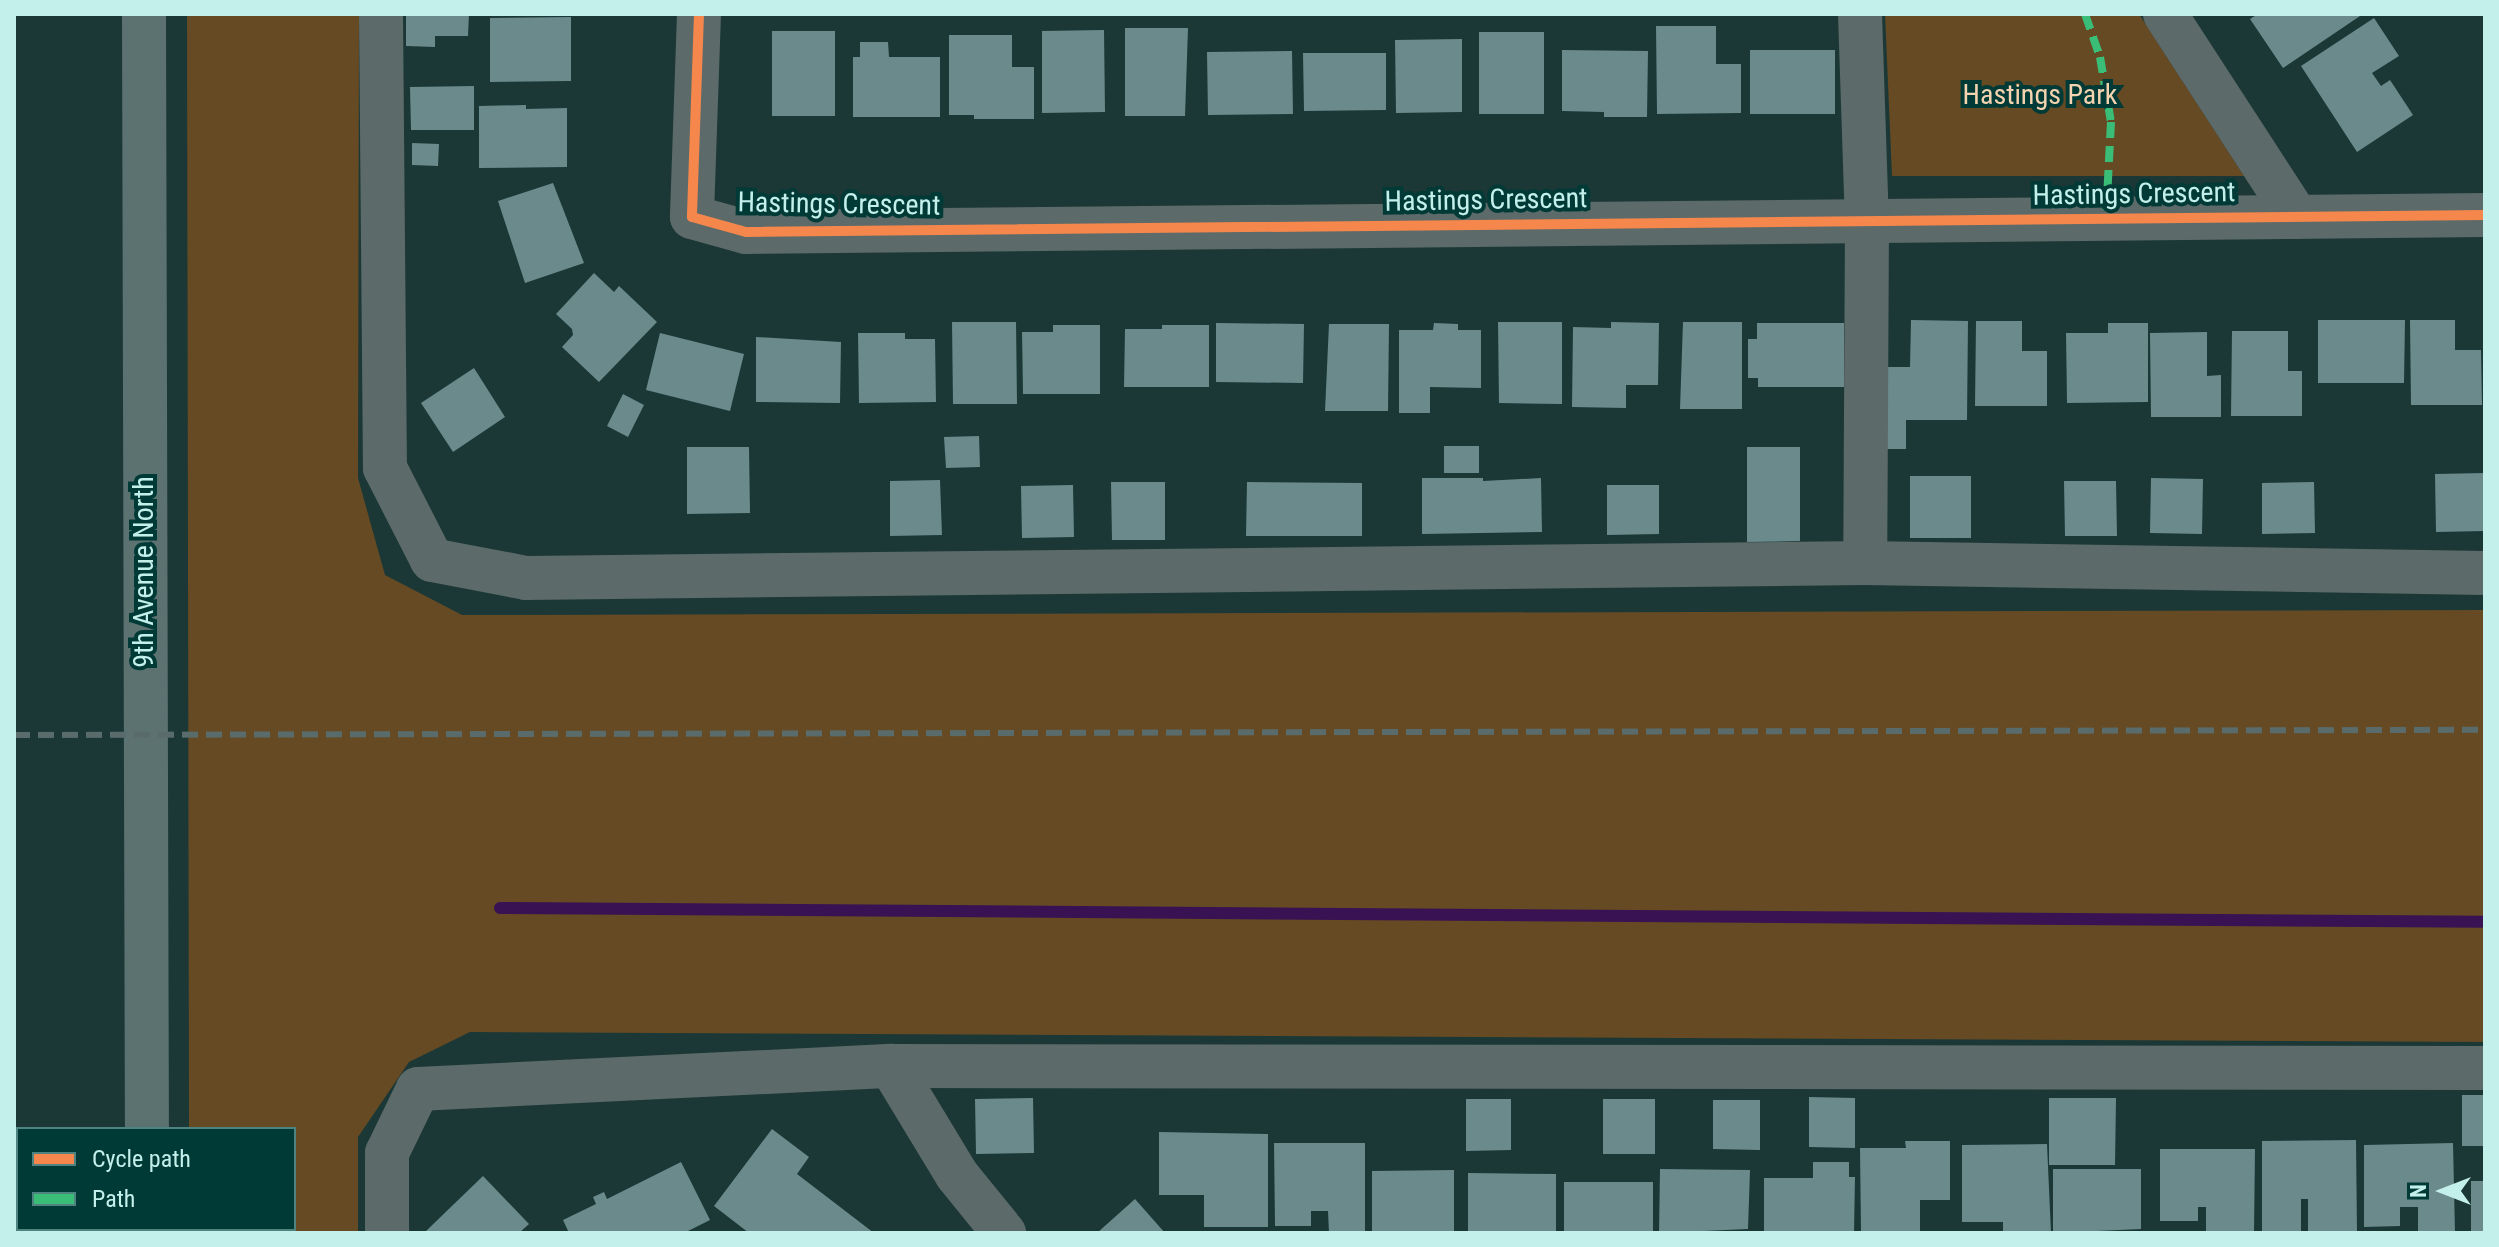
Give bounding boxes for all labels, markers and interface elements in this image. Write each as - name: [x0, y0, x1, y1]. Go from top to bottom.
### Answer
- park label: Hastings Park: [1963, 78, 2117, 112]
- street label: Hastings Crescent: [2032, 175, 2236, 213]
- street label: Hastings Crescent: [1384, 181, 1588, 219]
- street label: Hastings Crescent: [737, 185, 941, 223]
- street label: 9th Avenue North: [127, 476, 161, 668]
- legend: [16, 1127, 296, 1231]
- text: Cycle path: [92, 1145, 191, 1173]
- north arrow: [2403, 1151, 2483, 1231]
- text: N: [2406, 1184, 2431, 1198]
- text: Path: [92, 1185, 135, 1213]

